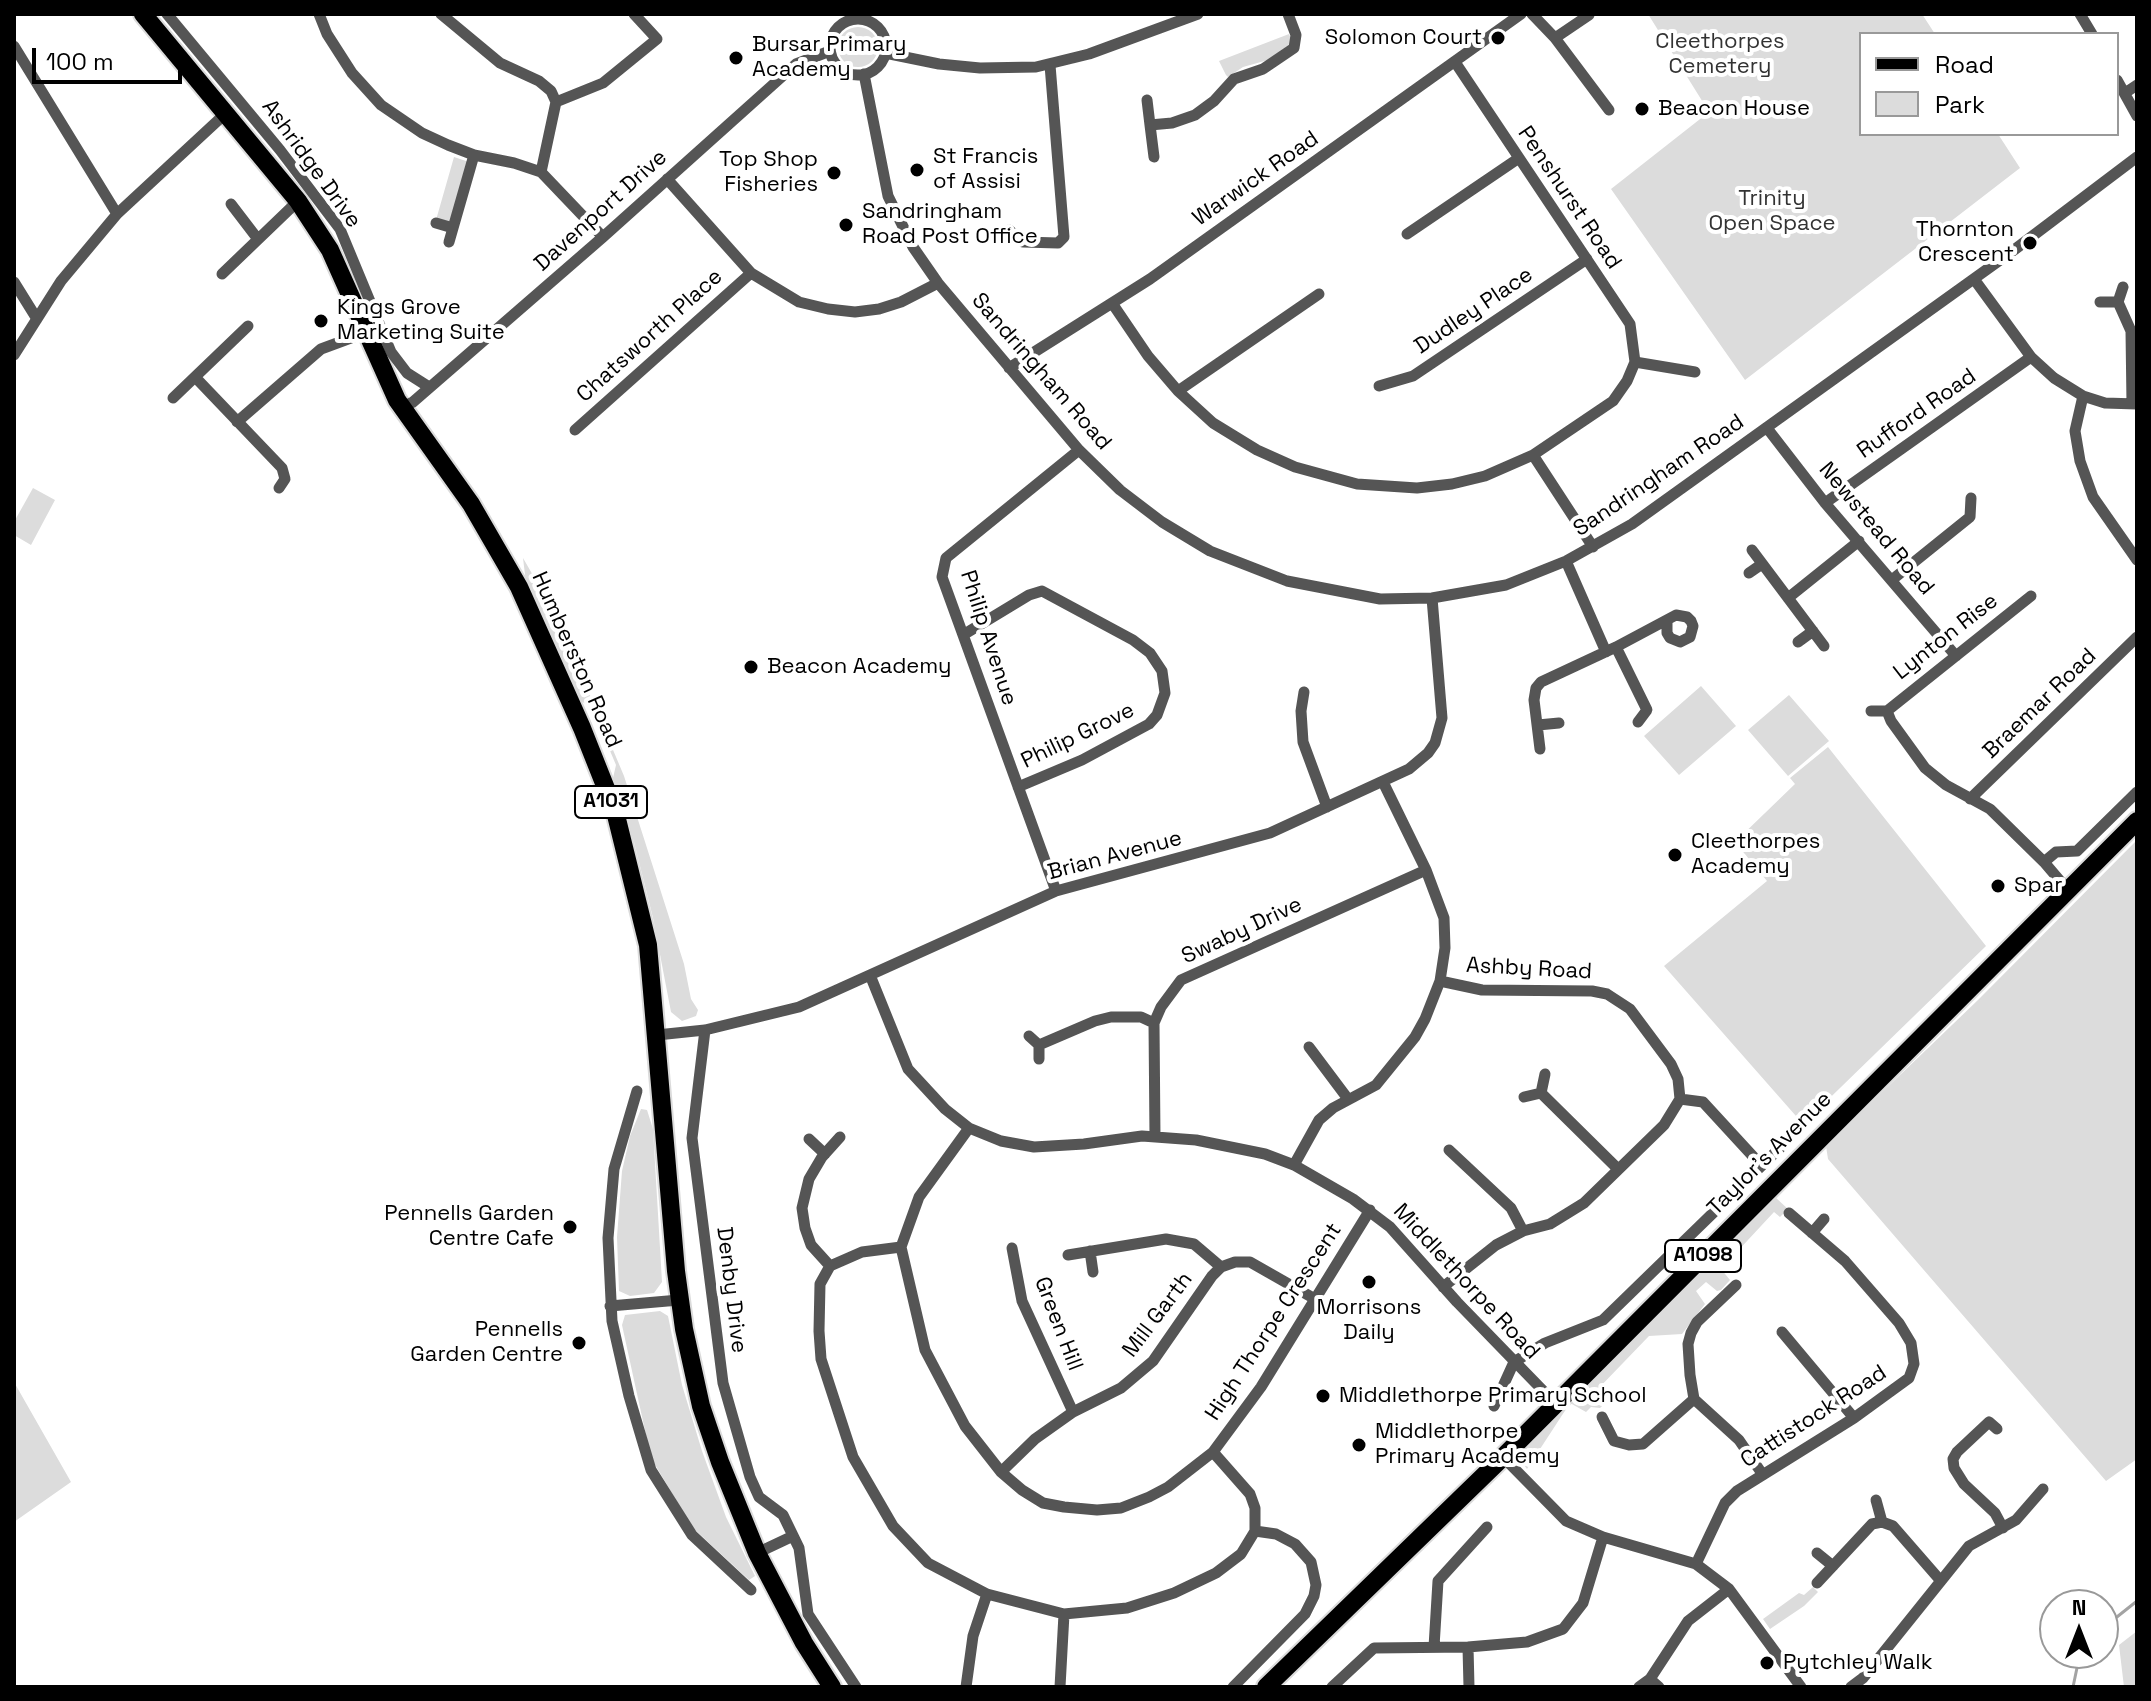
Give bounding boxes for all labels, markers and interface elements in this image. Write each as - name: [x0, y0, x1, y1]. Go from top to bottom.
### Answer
- place label: Solomon Court: [1325, 25, 1482, 51]
- marker: Solomon Court: [1489, 29, 1507, 47]
- park label: Cleethorpes Cemetery: [1655, 29, 1785, 80]
- scale bar: [36, 32, 186, 82]
- place label: Bursar Primary Academy: [752, 32, 906, 84]
- legend: [1859, 32, 2119, 136]
- text: 100 m: [46, 46, 114, 77]
- marker: Bursar Primary Academy: [727, 49, 745, 67]
- text: Road: [1935, 49, 1994, 80]
- text: Park: [1935, 89, 1985, 120]
- street label: Ashridge Drive: [256, 95, 366, 233]
- place label: Beacon House: [1658, 96, 1810, 122]
- marker: Beacon House: [1633, 100, 1651, 118]
- street label: Penshurst Road: [1511, 121, 1627, 275]
- street label: Warwick Road: [1188, 126, 1324, 232]
- place label: St Francis of Assisi: [933, 144, 1038, 196]
- street label: Davenport Drive: [529, 145, 673, 277]
- place label: Top Shop Fisheries: [719, 147, 818, 198]
- marker: St Francis of Assisi: [908, 161, 926, 179]
- marker: Top Shop Fisheries: [825, 164, 843, 182]
- park label: Trinity Open Space: [1708, 186, 1836, 238]
- place label: Sandringham Road Post Office: [862, 199, 1038, 250]
- marker: Sandringham Road Post Office: [837, 216, 855, 234]
- place label: Thornton Crescent: [1916, 217, 2014, 268]
- marker: Thornton Crescent: [2021, 234, 2039, 252]
- street label: Dudley Place: [1410, 262, 1538, 360]
- street label: Chatsworth Place: [572, 264, 728, 408]
- street label: Sandringham Road: [966, 288, 1116, 456]
- place label: Kings Grove Marketing Suite: [337, 295, 505, 346]
- marker: Kings Grove Marketing Suite: [312, 312, 330, 330]
- street label: Rufford Road: [1853, 363, 1981, 465]
- street label: Sandringham Road: [1569, 409, 1749, 543]
- street label: Newstead Road: [1813, 457, 1939, 601]
- street label: Philip Avenue: [954, 567, 1022, 709]
- street label: Humberston Road: [525, 568, 627, 752]
- street label: Lynton Rise: [1889, 588, 2003, 686]
- street label: Braemar Road: [1978, 643, 2102, 765]
- place label: Beacon Academy: [767, 654, 952, 680]
- marker: Beacon Academy: [742, 658, 760, 676]
- street label: Philip Grove: [1017, 697, 1139, 775]
- road number: A1031: [575, 786, 647, 818]
- street label: Brian Avenue: [1045, 825, 1185, 887]
- place label: Cleethorpes Academy: [1691, 829, 1820, 880]
- marker: Cleethorpes Academy: [1666, 846, 1684, 864]
- place label: Spar: [2014, 873, 2063, 899]
- marker: Spar: [1989, 877, 2007, 895]
- street label: Swaby Drive: [1178, 892, 1306, 970]
- street label: Ashby Road: [1465, 953, 1593, 985]
- street label: Taylor's Avenue: [1702, 1086, 1838, 1222]
- street label: Middlethorpe Road: [1387, 1199, 1545, 1365]
- place label: Pennells Garden Centre Cafe: [384, 1201, 554, 1252]
- marker: Pennells Garden Centre Cafe: [561, 1218, 579, 1236]
- street label: High Thorpe Crescent: [1200, 1218, 1348, 1426]
- street label: Denby Drive: [710, 1225, 752, 1355]
- road number: A1098: [1665, 1240, 1741, 1272]
- street label: Mill Garth: [1117, 1267, 1199, 1363]
- street label: Green Hill: [1028, 1273, 1088, 1375]
- marker: Morrisons Daily: [1360, 1273, 1378, 1291]
- place label: Morrisons Daily: [1317, 1295, 1421, 1346]
- place label: Pennells Garden Centre: [410, 1317, 563, 1368]
- marker: Pennells Garden Centre: [570, 1334, 588, 1352]
- street label: Cattistock Road: [1736, 1360, 1892, 1474]
- place label: Middlethorpe Primary School: [1339, 1383, 1647, 1409]
- marker: Middlethorpe Primary School: [1314, 1387, 1332, 1405]
- place label: Middlethorpe Primary Academy: [1375, 1419, 1560, 1470]
- marker: Middlethorpe Primary Academy: [1350, 1436, 1368, 1454]
- north arrow: [2039, 1589, 2119, 1669]
- text: N: [2072, 1593, 2086, 1621]
- place label: Pytchley Walk: [1783, 1650, 1932, 1676]
- marker: Pytchley Walk: [1758, 1654, 1776, 1672]

